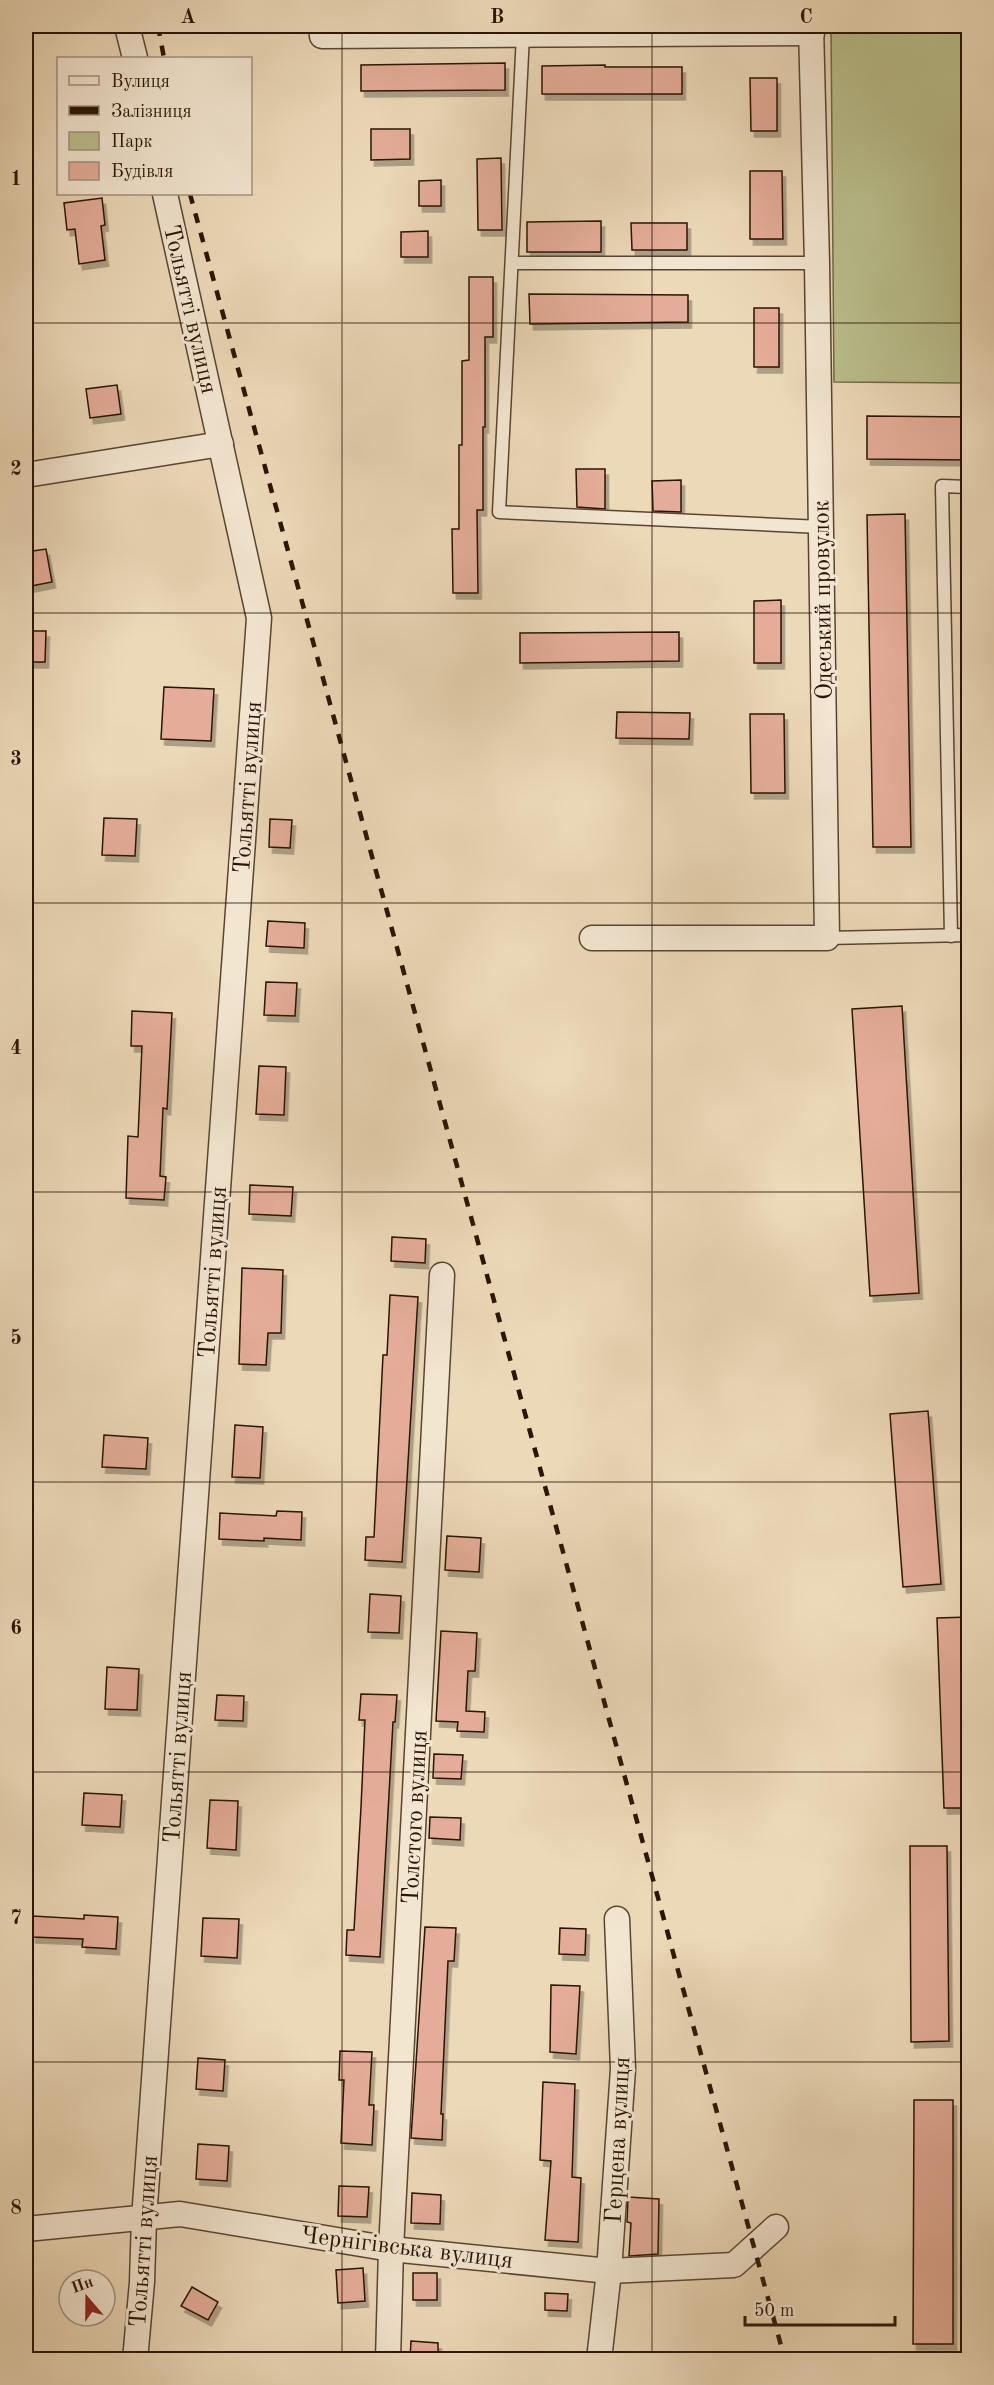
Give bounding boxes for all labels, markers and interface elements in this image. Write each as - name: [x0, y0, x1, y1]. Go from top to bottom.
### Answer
- text: A: [180, 8, 196, 28]
- text: B: [490, 8, 504, 28]
- text: C: [799, 8, 813, 28]
- legend: [57, 57, 252, 195]
- text: Вулиця: [111, 73, 170, 91]
- text: Залізниця: [111, 103, 192, 121]
- text: Парк: [111, 133, 152, 151]
- text: Будівля: [111, 163, 173, 181]
- text: 1: [10, 170, 22, 190]
- street label: Тольятті вулиця: [158, 223, 220, 396]
- text: 2: [10, 460, 22, 480]
- street label: Одеський провулок: [810, 500, 838, 700]
- street label: Тольятті вулиця: [231, 700, 267, 874]
- text: 3: [10, 750, 22, 770]
- text: 4: [10, 1039, 22, 1059]
- street label: Тольятті вулиця: [196, 1185, 232, 1359]
- text: 5: [10, 1328, 22, 1349]
- text: 6: [10, 1619, 22, 1639]
- street label: Тольятті вулиця: [161, 1670, 197, 1844]
- street label: Толстого вулиця: [399, 1729, 433, 1905]
- text: 7: [10, 1909, 22, 1929]
- street label: Герцена вулиця: [603, 2056, 635, 2224]
- street label: Тольятті вулиця: [127, 2154, 163, 2328]
- text: 8: [10, 2199, 22, 2219]
- street label: Чернігівська вулиця: [299, 2224, 514, 2274]
- north arrow: [57, 2268, 117, 2328]
- text: Пн: [69, 2274, 96, 2297]
- scale bar: [745, 2289, 895, 2327]
- text: 50 m: [754, 2302, 794, 2320]

